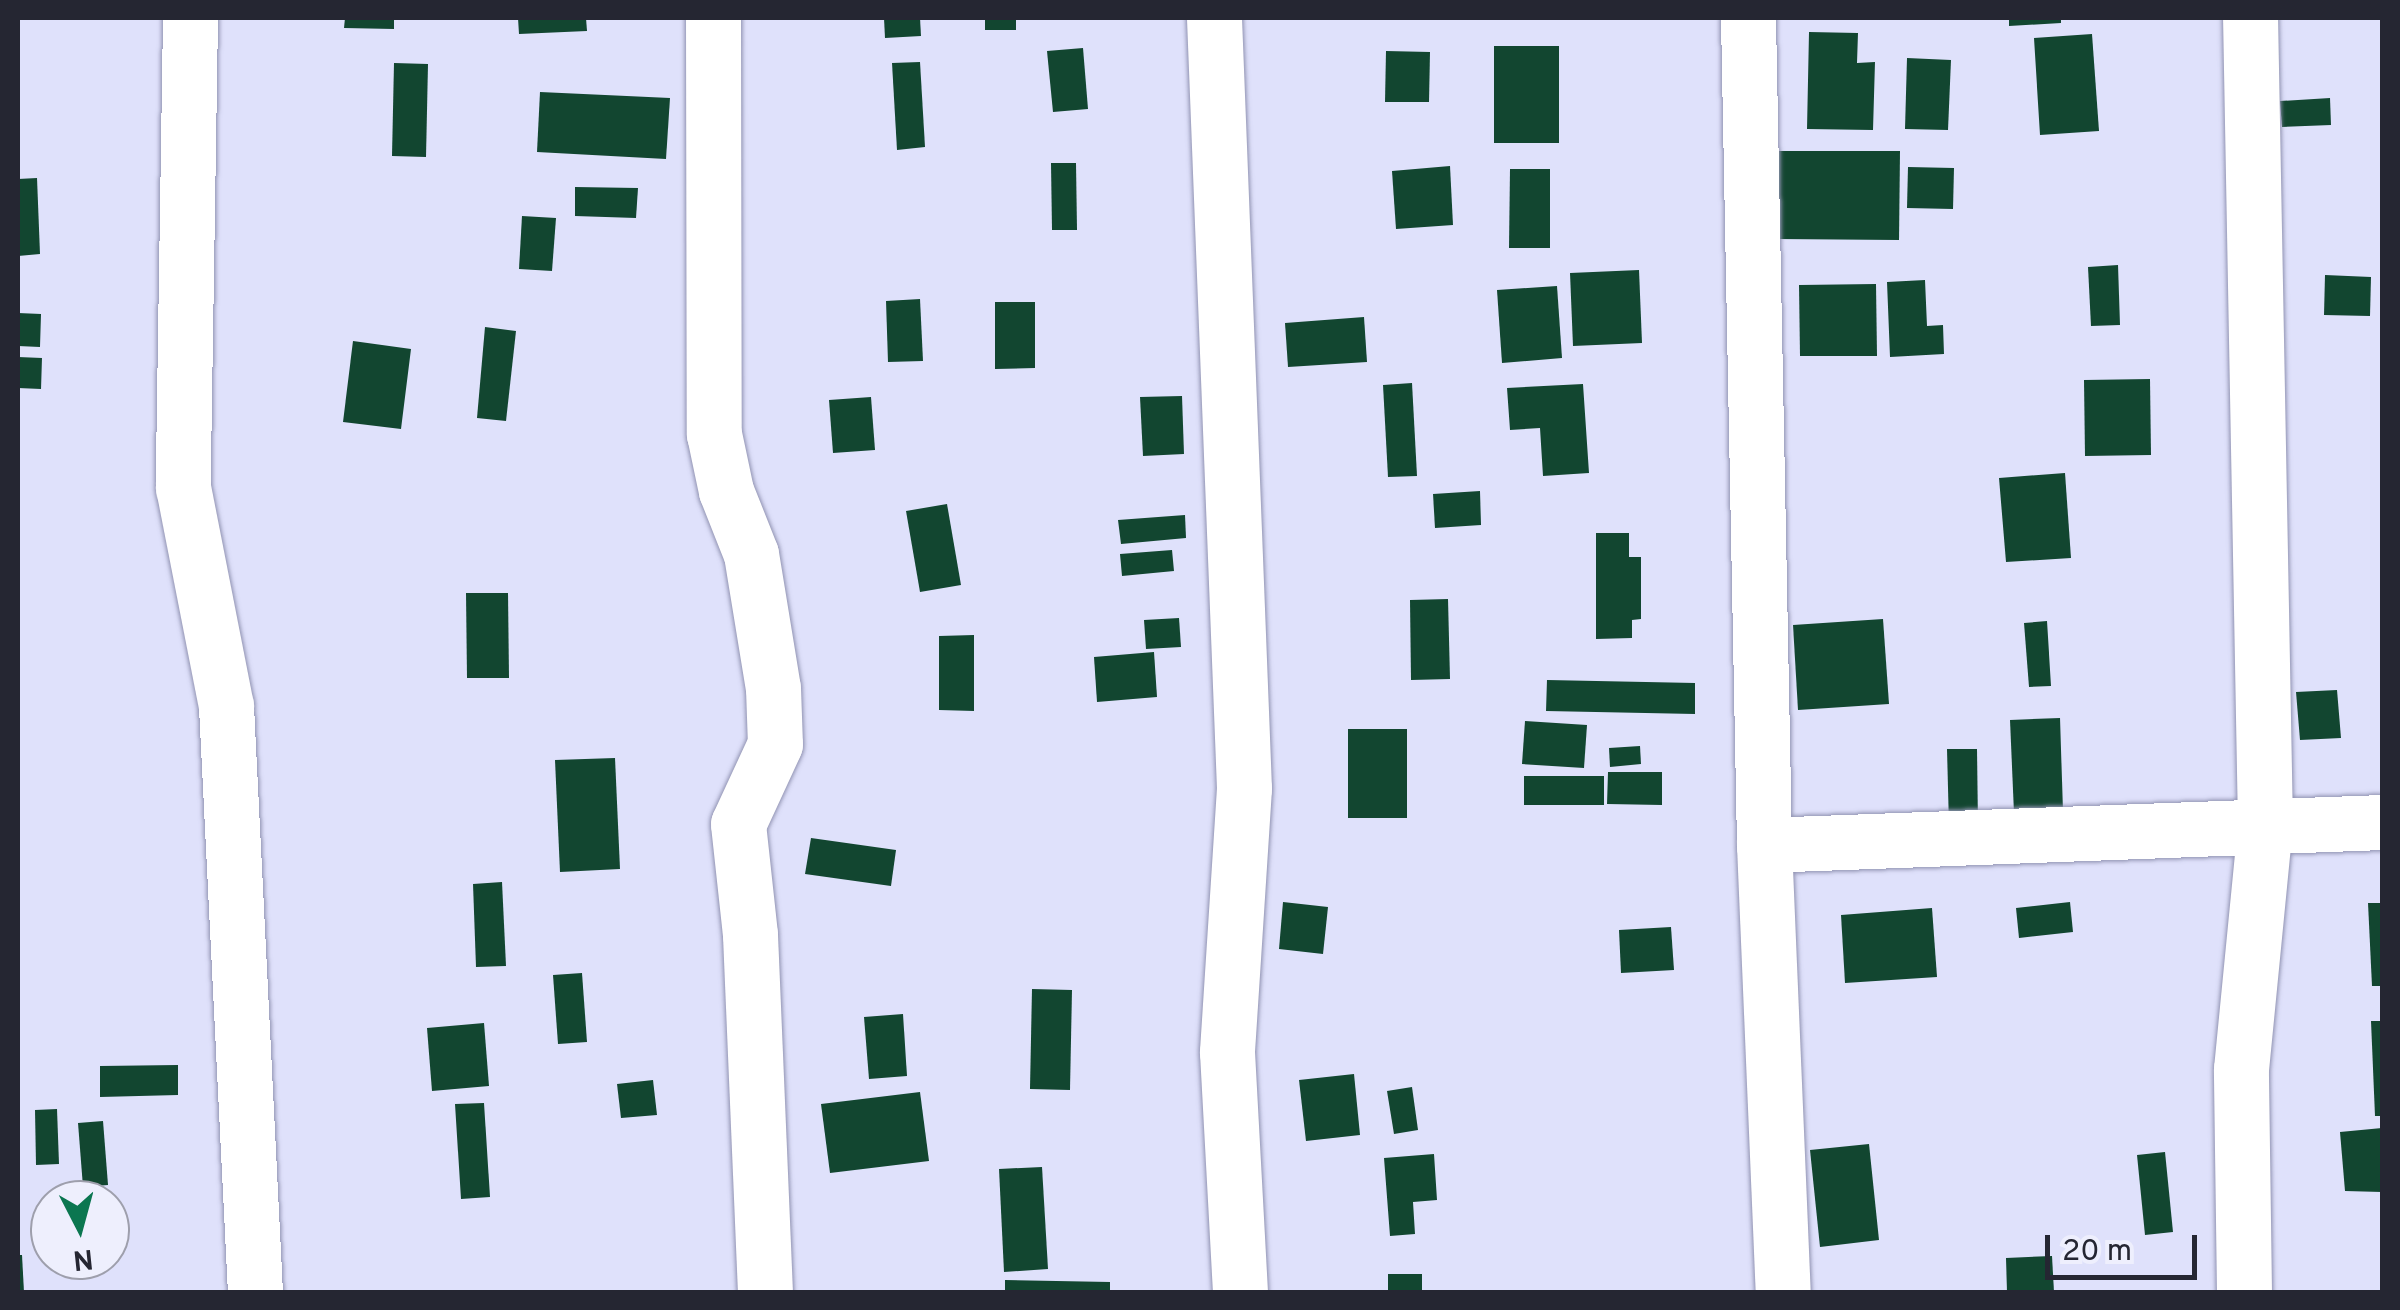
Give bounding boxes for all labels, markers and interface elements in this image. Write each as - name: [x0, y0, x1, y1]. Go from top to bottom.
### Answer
- north arrow: [30, 1180, 130, 1280]
- scale bar: [2050, 1215, 2202, 1277]
- text: 20 m: [2062, 1234, 2132, 1271]
- text: N: [71, 1239, 95, 1277]

